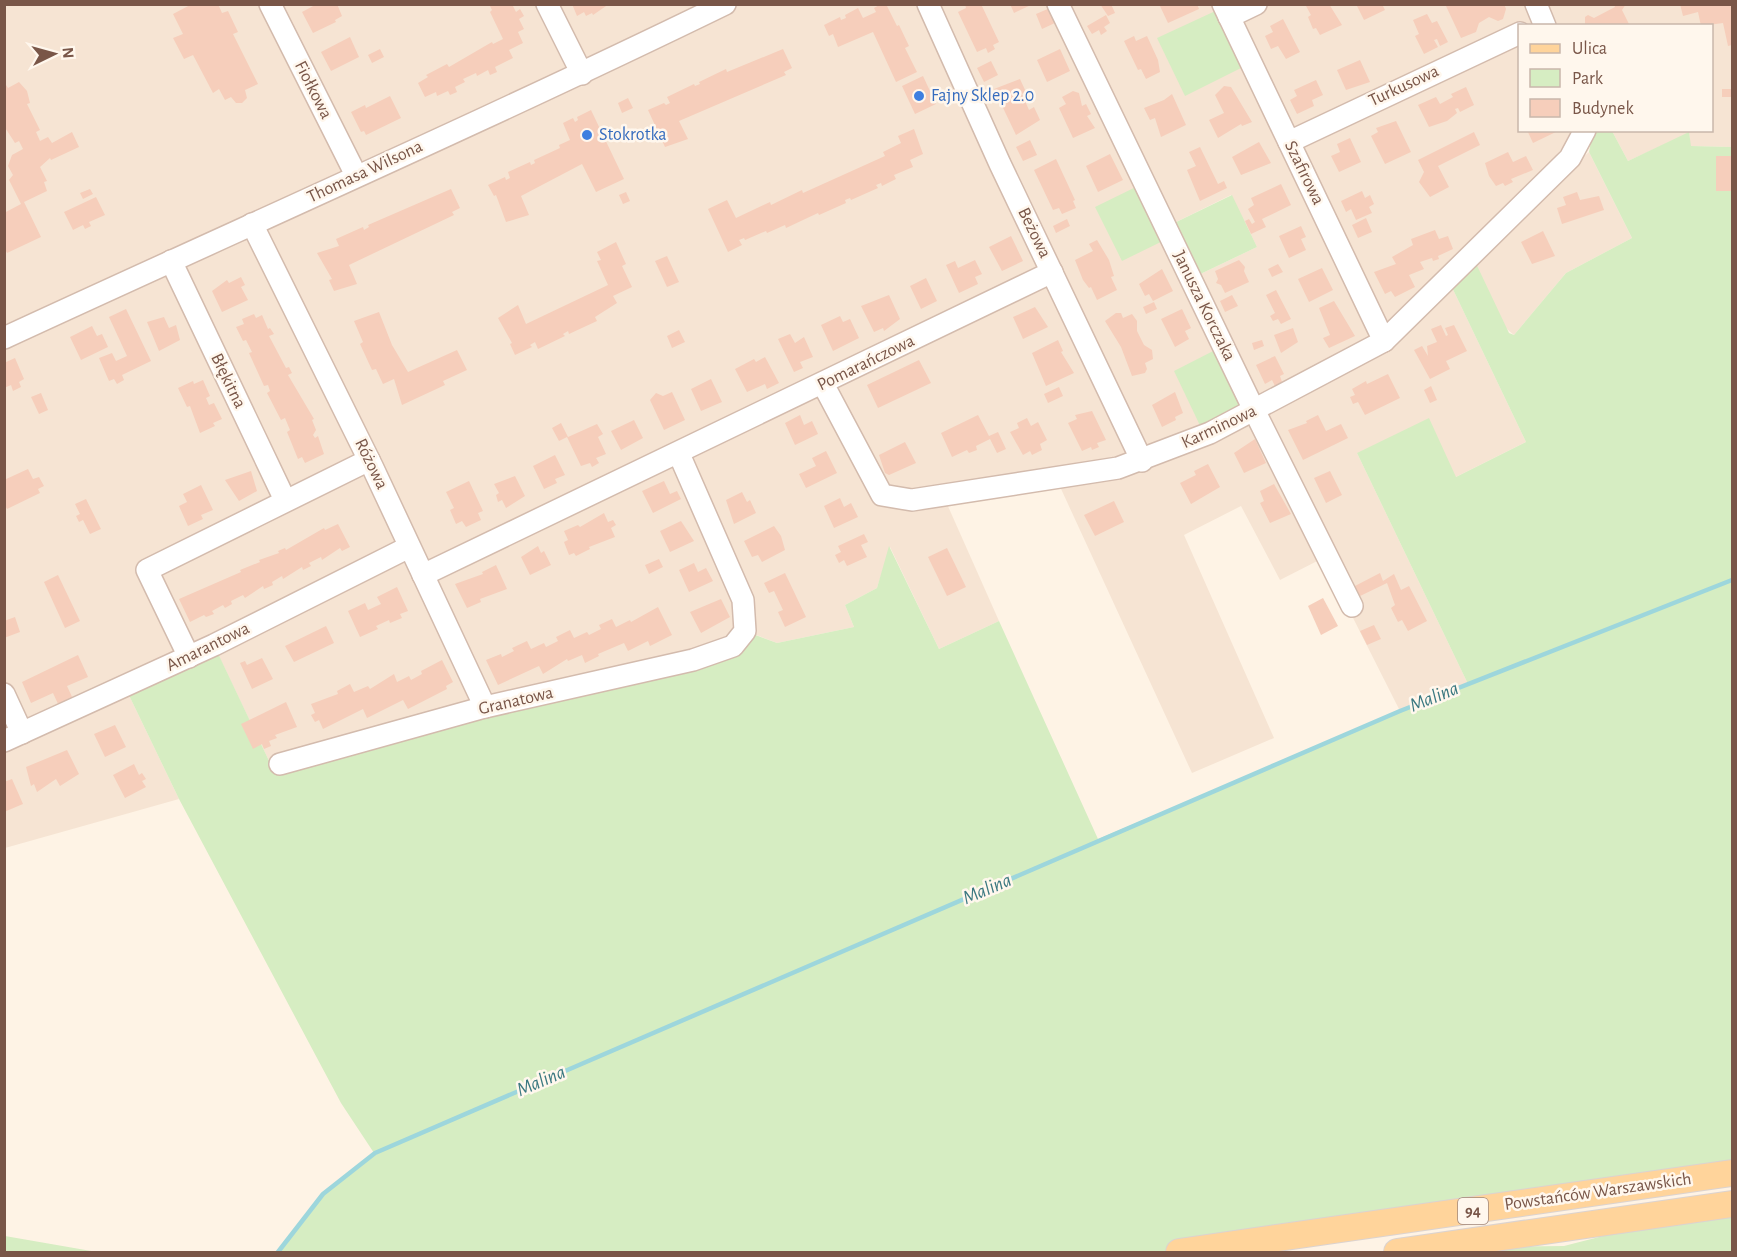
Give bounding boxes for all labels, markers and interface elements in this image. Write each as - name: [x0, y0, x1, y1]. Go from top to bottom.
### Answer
- north arrow: [24, 24, 84, 84]
- legend: [1518, 24, 1713, 132]
- text: Ulica: [1572, 40, 1607, 58]
- text: N: [59, 47, 76, 59]
- street label: Fiołkowa: [291, 58, 335, 122]
- street label: Turkusowa: [1366, 62, 1442, 110]
- text: Park: [1572, 70, 1604, 88]
- place label: Fajny Sklep 2.0: [931, 87, 1034, 105]
- marker: Fajny Sklep 2.0: [912, 89, 926, 103]
- text: Budynek: [1572, 100, 1634, 118]
- place label: Stokrotka: [599, 126, 667, 144]
- marker: Stokrotka: [580, 128, 594, 142]
- street label: Thomasa Wilsona: [304, 137, 426, 207]
- street label: Szafirowa: [1281, 138, 1327, 208]
- street label: Beżowa: [1014, 205, 1054, 261]
- street label: Janusza Korczaka: [1170, 248, 1238, 364]
- street label: Pomarańczowa: [815, 332, 917, 394]
- street label: Błękitna: [207, 351, 249, 411]
- street label: Karminowa: [1179, 402, 1259, 452]
- street label: Różowa: [351, 436, 391, 492]
- street label: Amarantowa: [164, 619, 252, 675]
- water label: Malina: [1407, 678, 1461, 716]
- street label: Granatowa: [477, 684, 555, 718]
- water label: Malina: [960, 870, 1014, 908]
- water label: Malina: [514, 1062, 568, 1100]
- street label: Powstańców Warszawskich: [1503, 1170, 1693, 1214]
- road number: 94: [1458, 1198, 1488, 1224]

